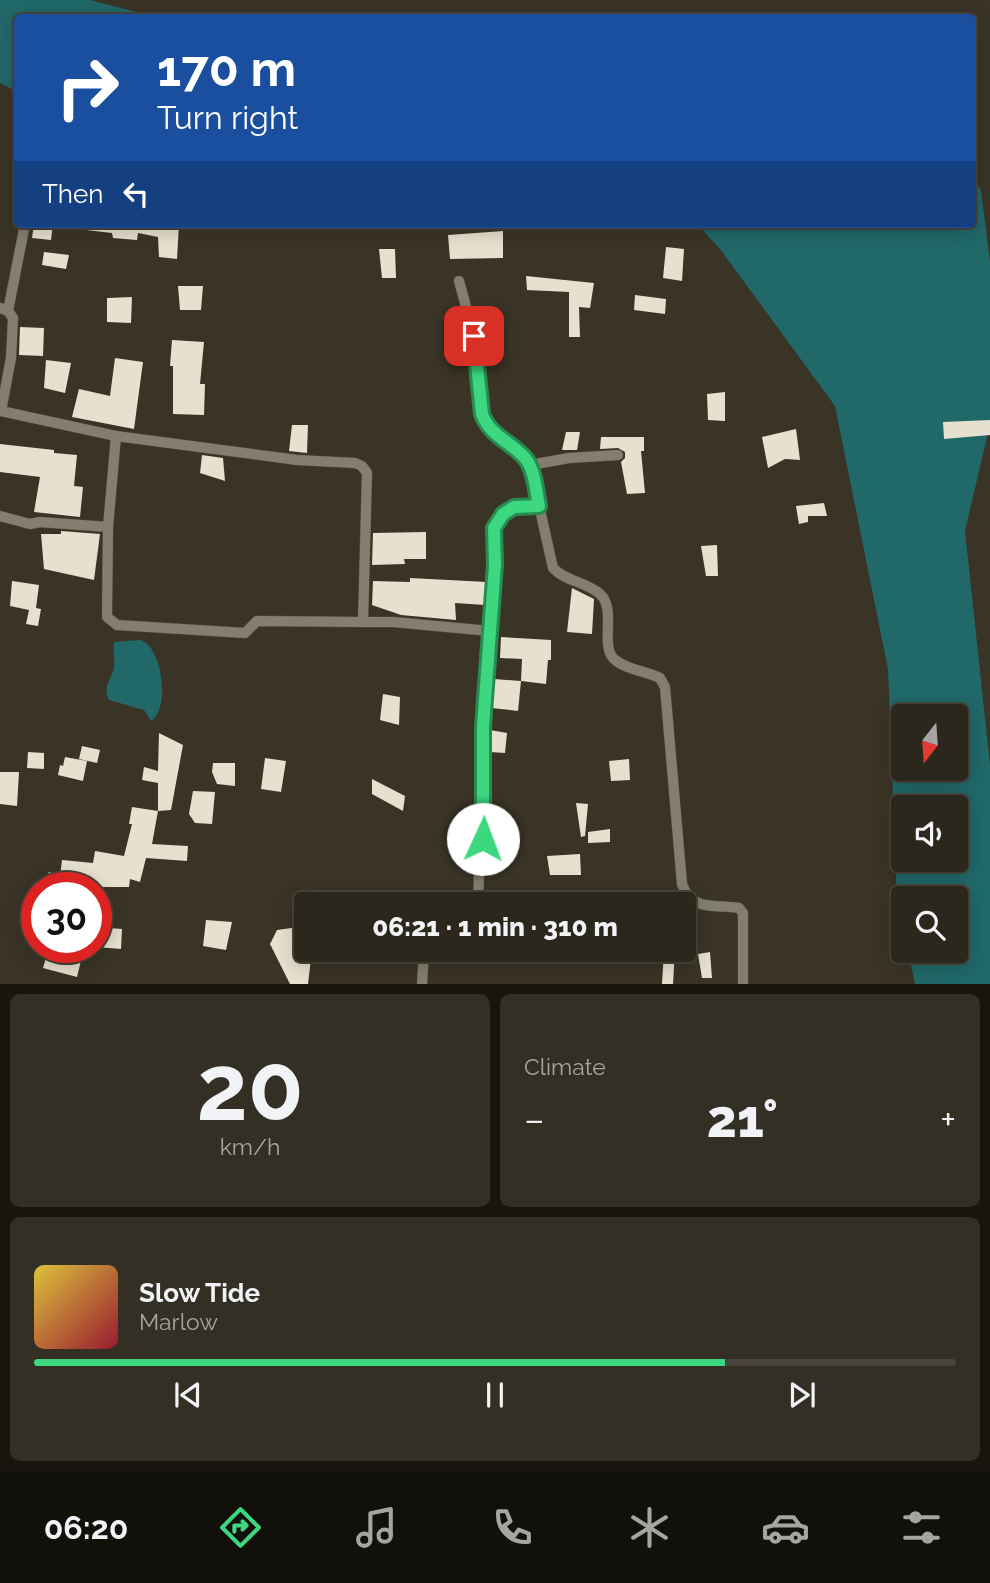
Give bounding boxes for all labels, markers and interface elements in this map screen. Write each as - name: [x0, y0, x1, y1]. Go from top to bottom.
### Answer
- text: 170 m: [157, 40, 296, 97]
- icon: right: [42, 42, 133, 133]
- text: Turn right: [157, 99, 298, 136]
- icon: left: [117, 175, 155, 213]
- text: Then: [42, 179, 103, 209]
- pin: [444, 306, 504, 366]
- icon: arrive: [455, 317, 493, 355]
- north arrow: [891, 704, 968, 780]
- map controls: [891, 704, 968, 963]
- button: sound: [891, 795, 968, 872]
- position arrow: [446, 802, 520, 876]
- speed limit sign: 30: [21, 872, 112, 963]
- button: search: [891, 886, 968, 963]
- text: 06:21 · 1 min · 310 m: [372, 912, 618, 942]
- text: 20: [196, 1034, 304, 1141]
- text: Climate: [524, 1053, 606, 1080]
- text: 21°: [707, 1088, 778, 1149]
- text: −: [524, 1097, 544, 1142]
- text: +: [940, 1097, 956, 1142]
- text: km/h: [220, 1133, 280, 1160]
- text: Slow Tide: [139, 1278, 260, 1308]
- text: Marlow: [139, 1308, 218, 1335]
- icon: previous: [169, 1376, 207, 1414]
- icon: pause: [476, 1376, 514, 1414]
- icon: next: [783, 1376, 821, 1414]
- icon: directions: [216, 1503, 265, 1552]
- icon: music: [352, 1503, 401, 1552]
- icon: phone: [488, 1503, 537, 1552]
- icon: climate: [625, 1503, 674, 1552]
- icon: car: [761, 1503, 810, 1552]
- icon: filters: [897, 1503, 946, 1552]
- text: 06:20: [44, 1509, 128, 1546]

